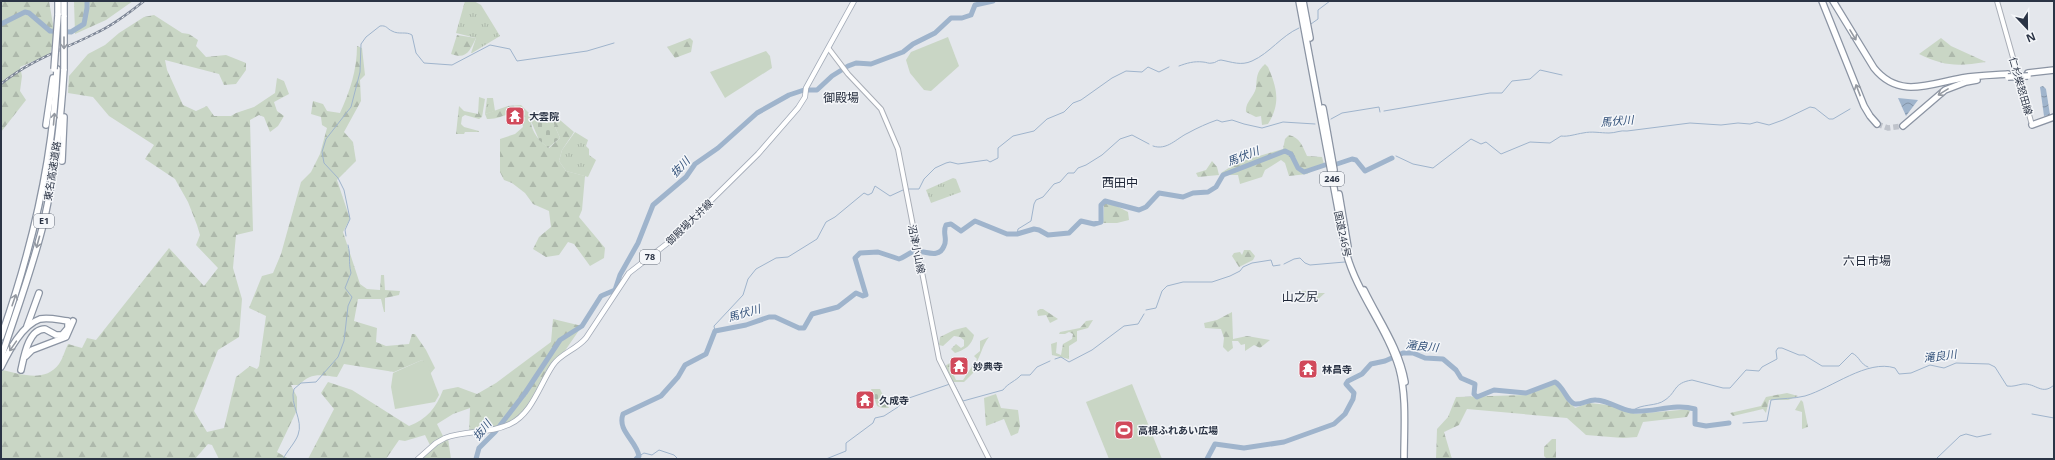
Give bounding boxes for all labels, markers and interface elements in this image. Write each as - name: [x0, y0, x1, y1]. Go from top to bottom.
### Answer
- north arrow: [2007, 8, 2047, 48]
- one-way arrow: [1850, 29, 1858, 41]
- text: N: [2024, 29, 2038, 46]
- one-way arrow: [60, 36, 68, 49]
- street label: 仁杉柴怒田線: [2006, 55, 2036, 117]
- one-way arrow: [1853, 85, 1861, 97]
- one-way arrow: [1938, 88, 1949, 96]
- district label: 御殿場: [823, 89, 859, 106]
- temple icon: 大雲院: [504, 105, 526, 127]
- place label: 大雲院: [529, 109, 559, 123]
- water label: 馬伏川: [1600, 112, 1635, 129]
- one-way arrow: [50, 113, 57, 126]
- street label: 東名高速道路: [40, 140, 64, 202]
- water label: 馬伏川: [1225, 142, 1262, 168]
- water label: 抜川: [667, 153, 693, 180]
- road number: 246: [1320, 172, 1344, 186]
- district label: 西田中: [1102, 174, 1138, 191]
- street label: 御殿場大井線: [663, 196, 715, 248]
- street label: 国道246号: [1331, 209, 1355, 259]
- road number: E1: [34, 214, 54, 228]
- street label: 沼津小山線: [905, 223, 929, 275]
- one-way arrow: [34, 235, 42, 248]
- road number: 78: [640, 250, 660, 264]
- district label: 六日市場: [1843, 252, 1891, 269]
- district label: 山之尻: [1282, 288, 1318, 305]
- one-way arrow: [10, 294, 18, 306]
- water label: 馬伏川: [726, 300, 763, 324]
- water label: 滝良川: [1405, 336, 1440, 355]
- one-way arrow: [9, 340, 17, 351]
- water label: 滝良川: [1923, 346, 1958, 365]
- temple icon: 妙典寺: [948, 355, 970, 377]
- temple icon: 林昌寺: [1297, 358, 1319, 380]
- place label: 妙典寺: [973, 359, 1003, 373]
- place label: 林昌寺: [1322, 362, 1352, 376]
- temple icon: 久成寺: [854, 389, 876, 411]
- place label: 久成寺: [879, 393, 909, 407]
- water label: 抜川: [469, 416, 495, 443]
- sports icon: 高根ふれあい広場: [1113, 419, 1135, 441]
- place label: 高根ふれあい広場: [1138, 423, 1218, 437]

